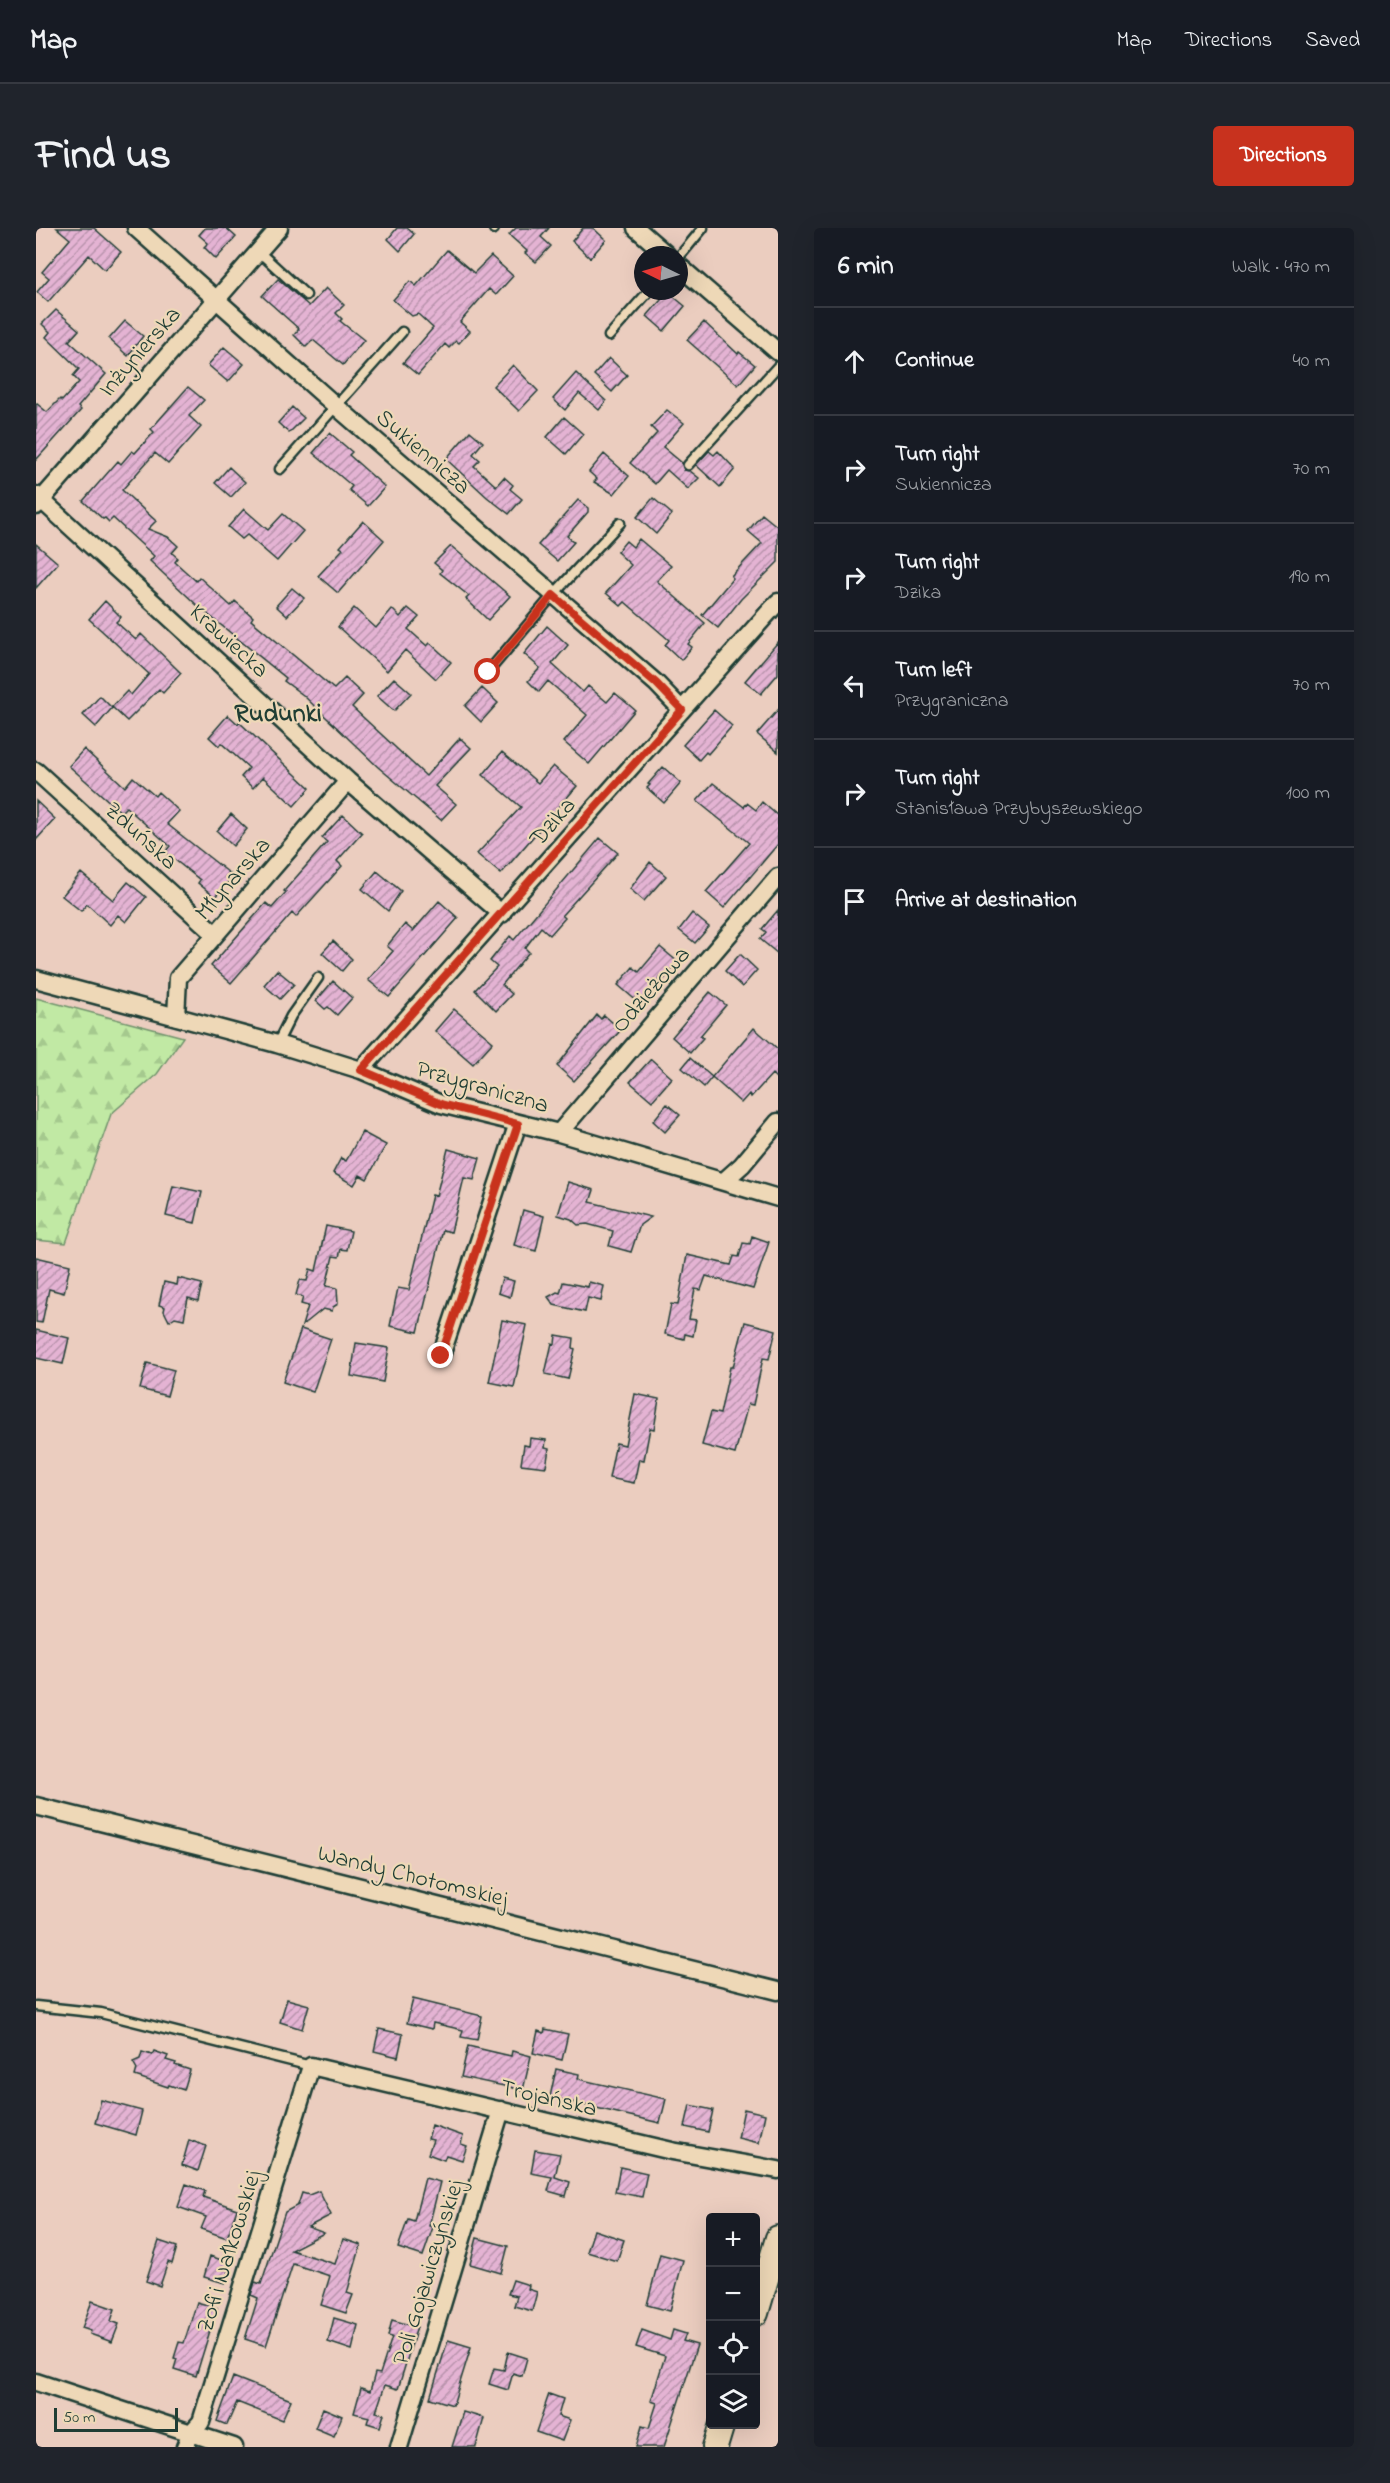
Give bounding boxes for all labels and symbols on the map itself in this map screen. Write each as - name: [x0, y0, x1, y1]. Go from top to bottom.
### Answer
- north arrow: [634, 246, 688, 300]
- street label: Inżynierska: [91, 299, 191, 407]
- street label: Sukiennicza: [367, 402, 478, 504]
- street label: Krawiecka: [181, 596, 276, 687]
- route start: [474, 658, 500, 684]
- district label: Rudunki: [234, 696, 322, 734]
- street label: Dzika: [522, 790, 585, 856]
- street label: Zduńska: [96, 794, 185, 879]
- street label: Młynarska: [187, 830, 281, 930]
- street label: Odzieżowa: [604, 939, 700, 1042]
- street label: Przygraniczna: [412, 1053, 553, 1125]
- route end: [427, 1342, 453, 1368]
- street label: Wandy Chotomskiej: [313, 1837, 512, 1919]
- street label: Trojańska: [497, 2071, 600, 2128]
- street label: Zofii Nałkowskiej: [189, 2165, 272, 2337]
- street label: Poli Gojawiczyńskiej: [385, 2175, 475, 2370]
- scale bar: [54, 2405, 178, 2432]

